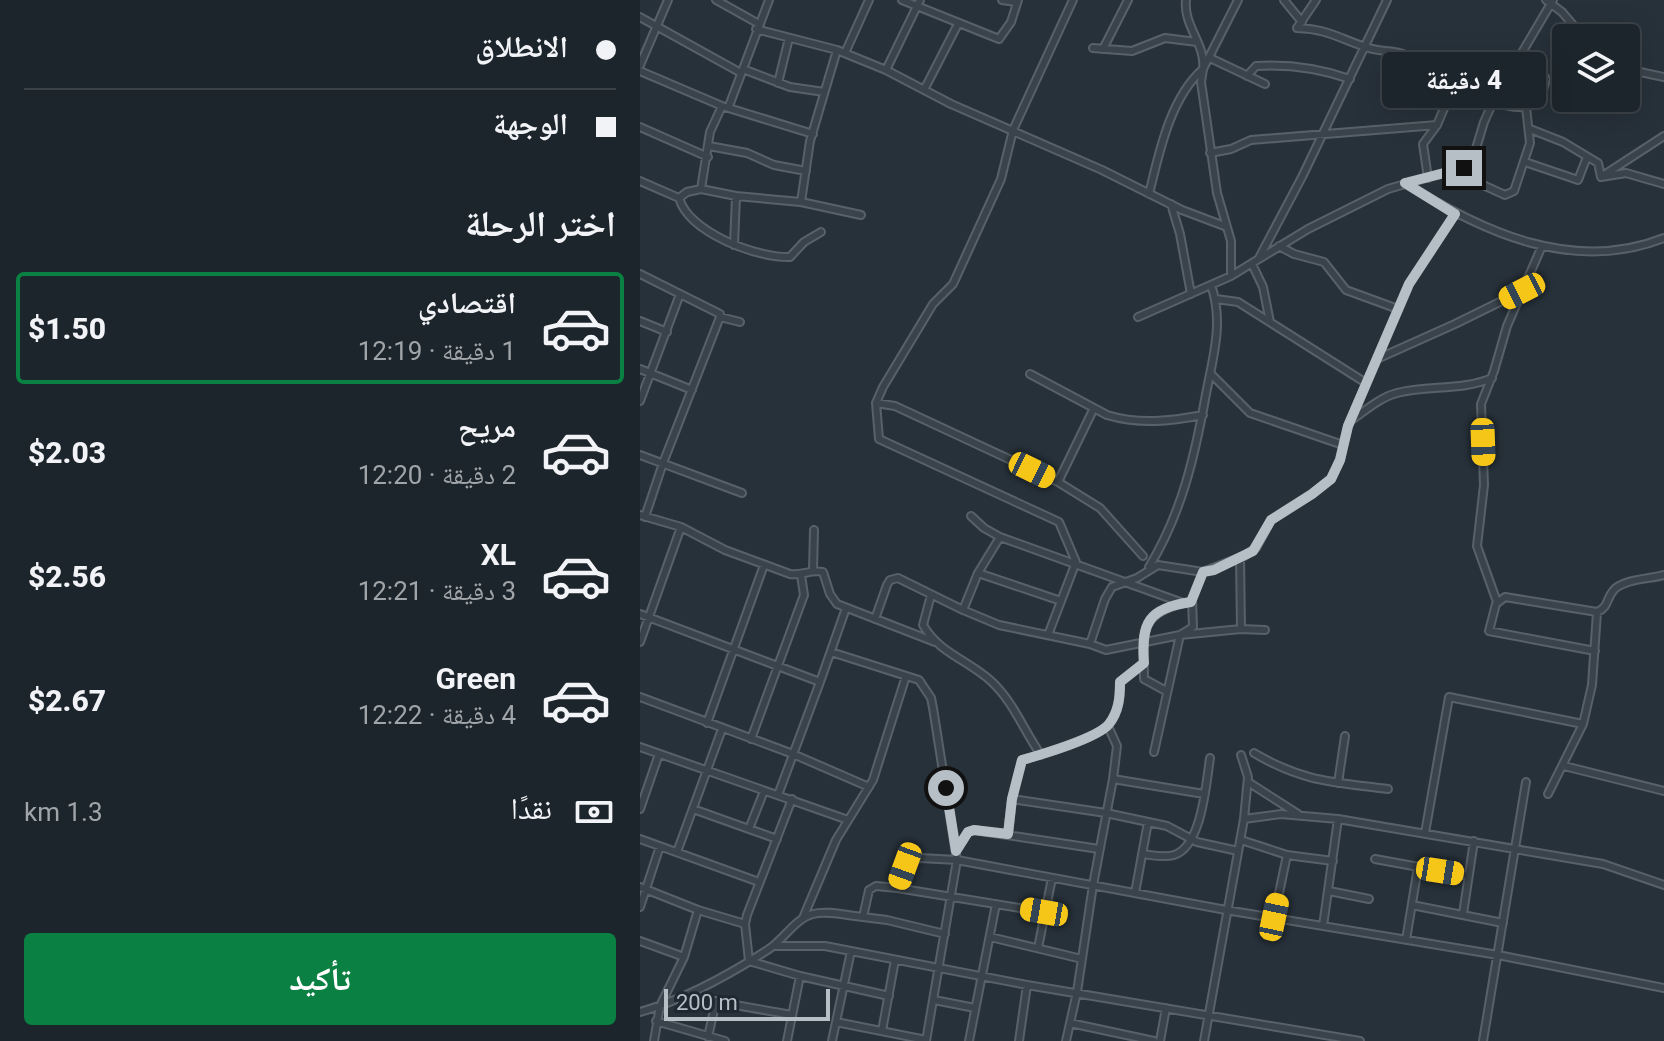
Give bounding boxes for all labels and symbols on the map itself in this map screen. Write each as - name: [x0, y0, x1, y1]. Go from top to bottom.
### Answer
- callout: 4 دقيقة: [1382, 52, 1546, 108]
- route end: [1446, 150, 1482, 186]
- car: [1495, 269, 1549, 313]
- car: [1470, 418, 1496, 466]
- car: [1005, 449, 1059, 491]
- route start: [928, 770, 964, 806]
- car: [886, 839, 924, 893]
- car: [1414, 855, 1466, 887]
- car: [1257, 891, 1291, 943]
- car: [1018, 896, 1070, 928]
- scale bar: [664, 985, 830, 1021]

